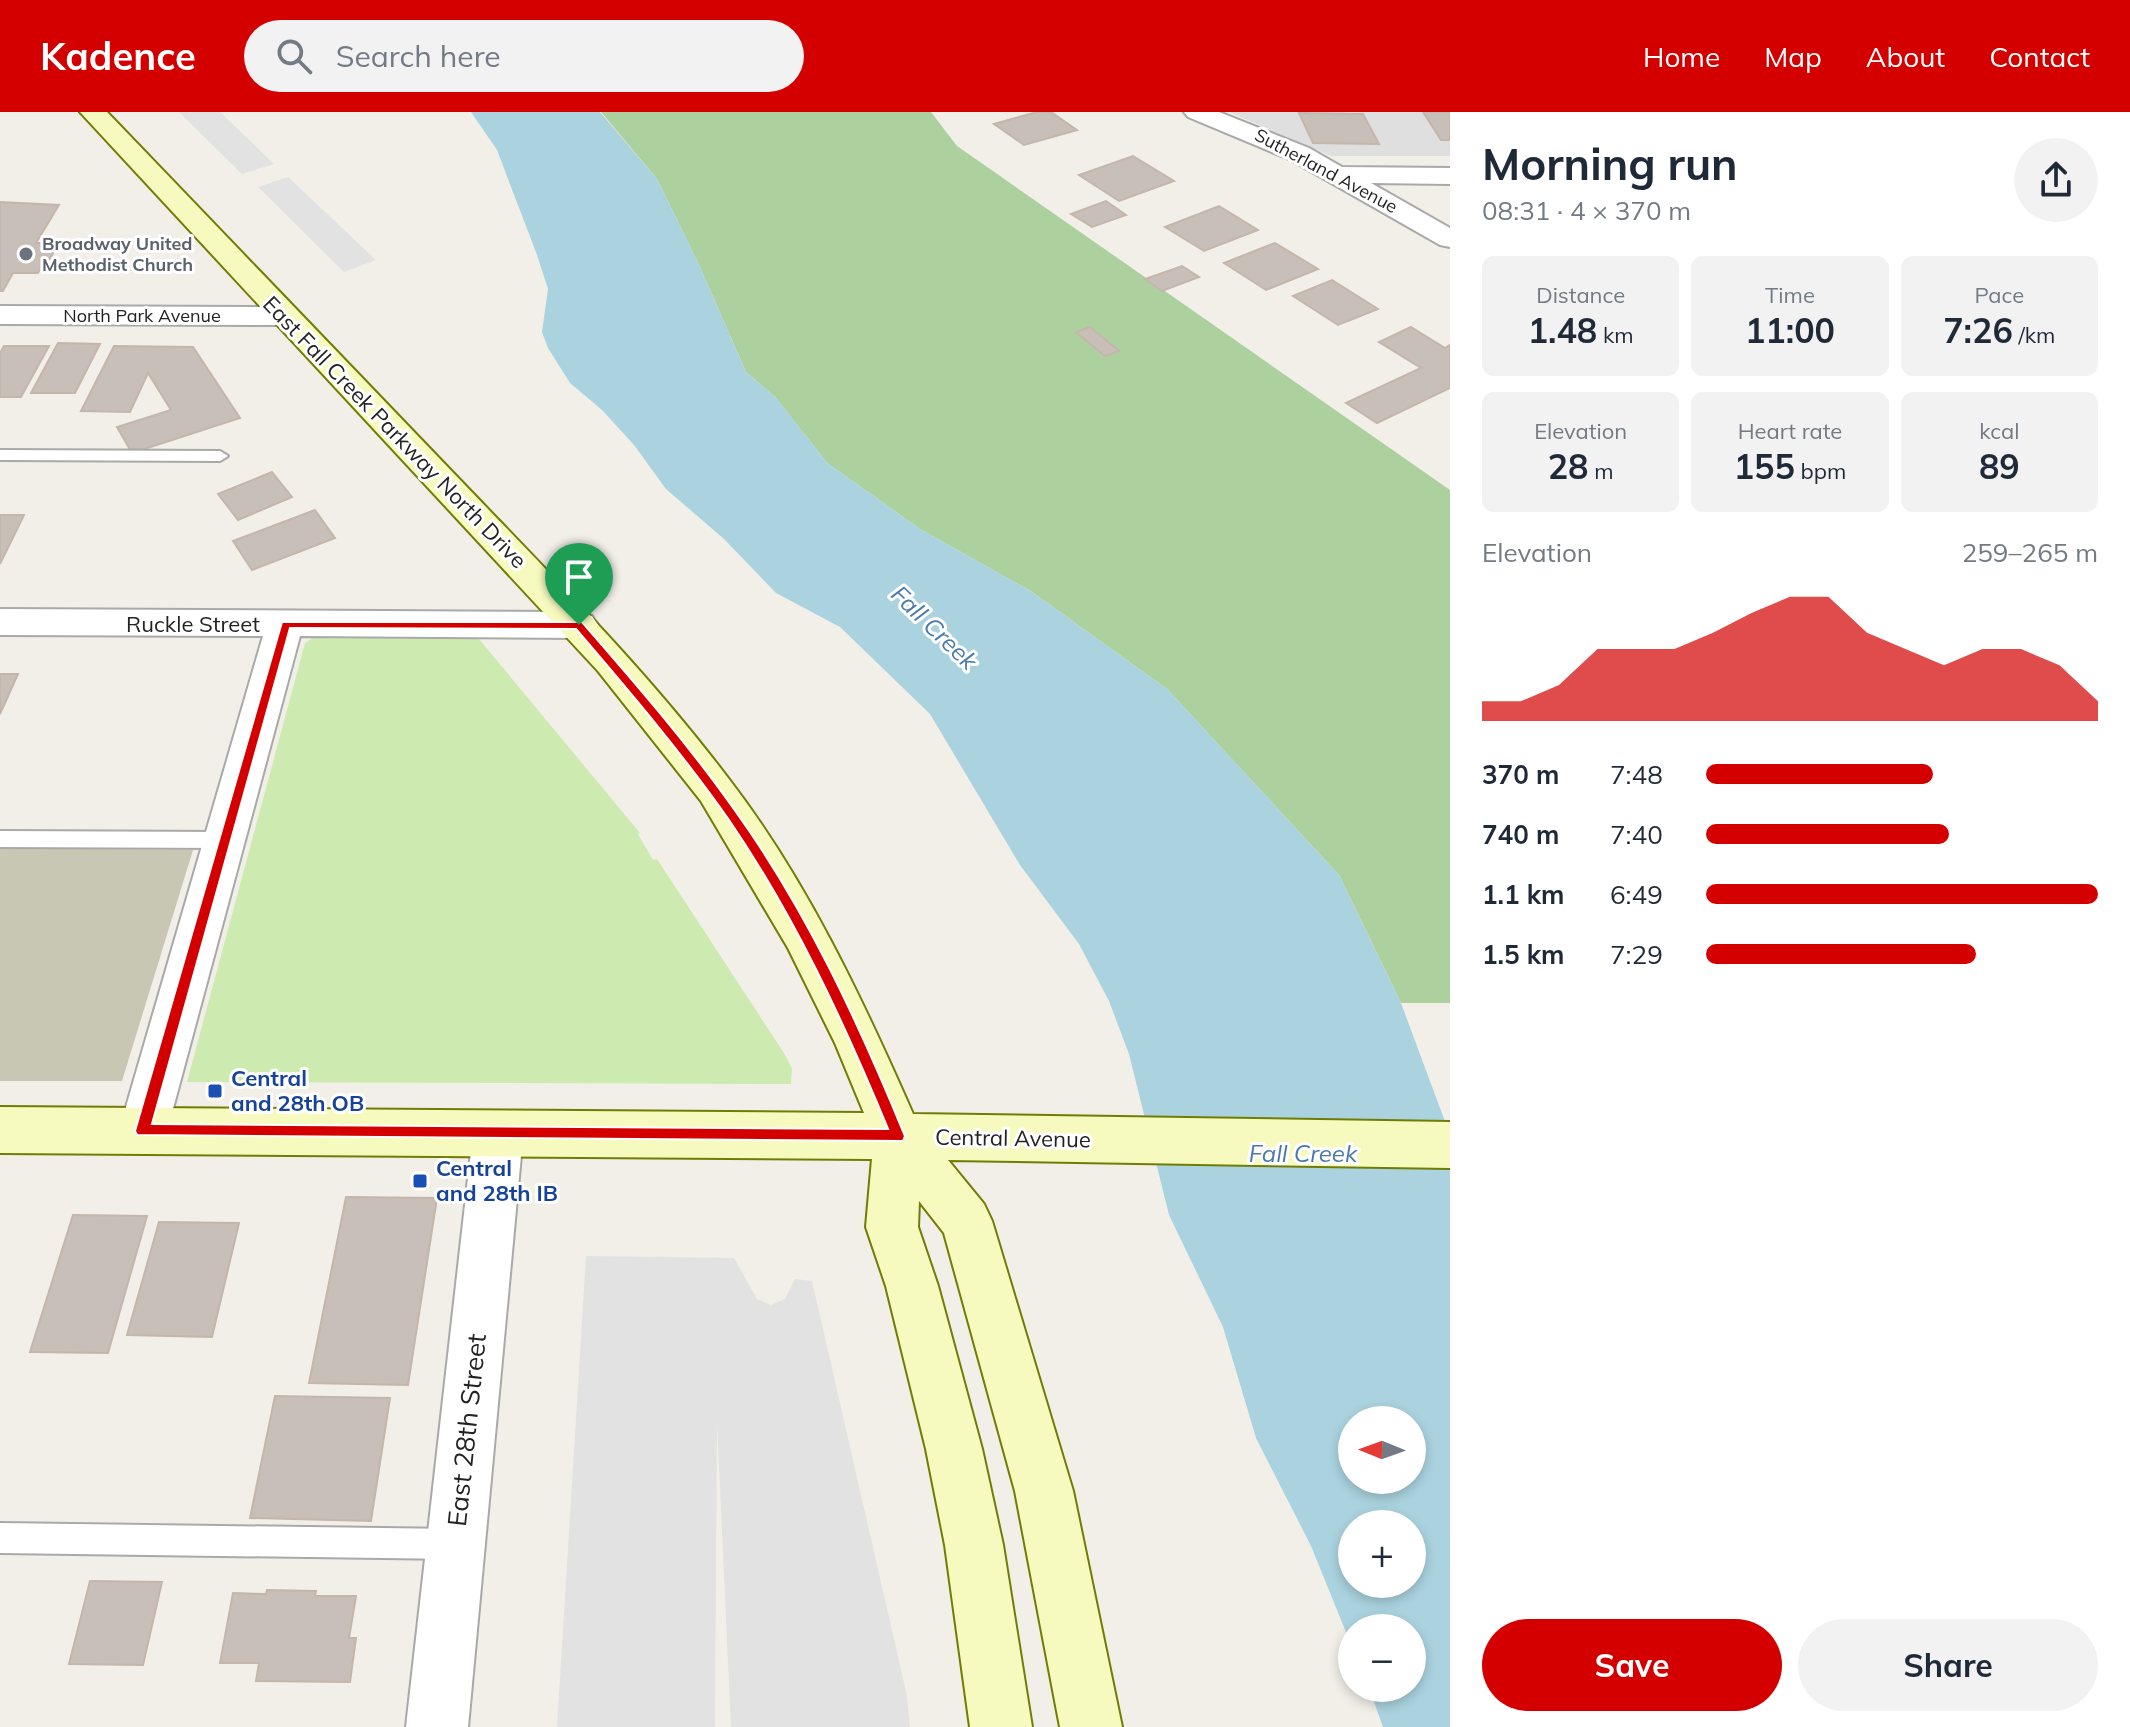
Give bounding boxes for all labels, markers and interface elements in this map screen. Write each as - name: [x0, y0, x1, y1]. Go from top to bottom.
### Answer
- search box: [244, 20, 804, 92]
- text: Kadence: [40, 32, 196, 80]
- icon: search: [272, 34, 316, 78]
- text: Search here: [336, 37, 501, 75]
- text: Home: [1643, 39, 1720, 74]
- text: Map: [1764, 39, 1822, 74]
- text: About: [1866, 39, 1945, 74]
- text: Contact: [1989, 39, 2090, 74]
- street label: Sutherland Avenue: [1251, 123, 1402, 218]
- text: Morning run: [1482, 136, 1738, 191]
- button: share: [2014, 138, 2098, 222]
- text: 08:31 · 4 × 370 m: [1482, 194, 1691, 227]
- place label: Broadway United Methodist Church: [42, 232, 193, 276]
- marker: Broadway United Methodist Church: [17, 245, 35, 263]
- text: Distance: [1536, 281, 1625, 309]
- text: Time: [1765, 281, 1815, 309]
- text: Pace: [1975, 281, 2024, 309]
- street label: East Fall Creek Parkway North Drive: [257, 290, 533, 574]
- street label: North Park Avenue: [63, 304, 221, 327]
- text: 1.48: [1528, 309, 1597, 352]
- text: 11:00: [1745, 309, 1835, 352]
- text: 7:26: [1943, 309, 2013, 352]
- text: km: [1597, 321, 1634, 349]
- text: /km: [2013, 321, 2055, 349]
- text: Elevation: [1534, 417, 1627, 445]
- text: Heart rate: [1738, 417, 1842, 445]
- text: kcal: [1979, 417, 2019, 445]
- text: 28: [1548, 445, 1589, 488]
- text: 155: [1734, 445, 1795, 488]
- text: 89: [1979, 445, 2020, 488]
- text: m: [1589, 457, 1614, 485]
- text: bpm: [1795, 457, 1846, 485]
- text: Elevation: [1482, 536, 1592, 569]
- text: 259–265 m: [1962, 536, 2098, 569]
- pin: [545, 543, 613, 625]
- icon: arrive: [557, 555, 601, 599]
- water label: Fall Creek: [885, 579, 985, 676]
- street label: Ruckle Street: [126, 610, 260, 638]
- text: 370 m: [1482, 758, 1559, 791]
- text: 7:48: [1610, 758, 1663, 791]
- text: 740 m: [1482, 818, 1559, 851]
- text: 7:40: [1610, 818, 1663, 851]
- text: 1.1 km: [1482, 878, 1565, 911]
- text: 6:49: [1610, 878, 1663, 911]
- text: 1.5 km: [1482, 938, 1565, 971]
- text: 7:29: [1610, 938, 1663, 971]
- place label: Central and 28th OB: [231, 1064, 364, 1117]
- marker: Central and 28th OB: [206, 1082, 224, 1100]
- street label: Central Avenue: [935, 1123, 1091, 1153]
- water label: Fall Creek: [1249, 1138, 1358, 1168]
- place label: Central and 28th IB: [436, 1154, 558, 1207]
- marker: Central and 28th IB: [411, 1172, 429, 1190]
- street label: East 28th Street: [440, 1332, 493, 1528]
- north arrow: [1338, 1406, 1426, 1494]
- map controls: [1338, 1406, 1426, 1702]
- button: +: [1338, 1510, 1426, 1598]
- button: −: [1338, 1614, 1426, 1702]
- button: Save: [1482, 1619, 1782, 1711]
- button: Share: [1798, 1619, 2098, 1711]

